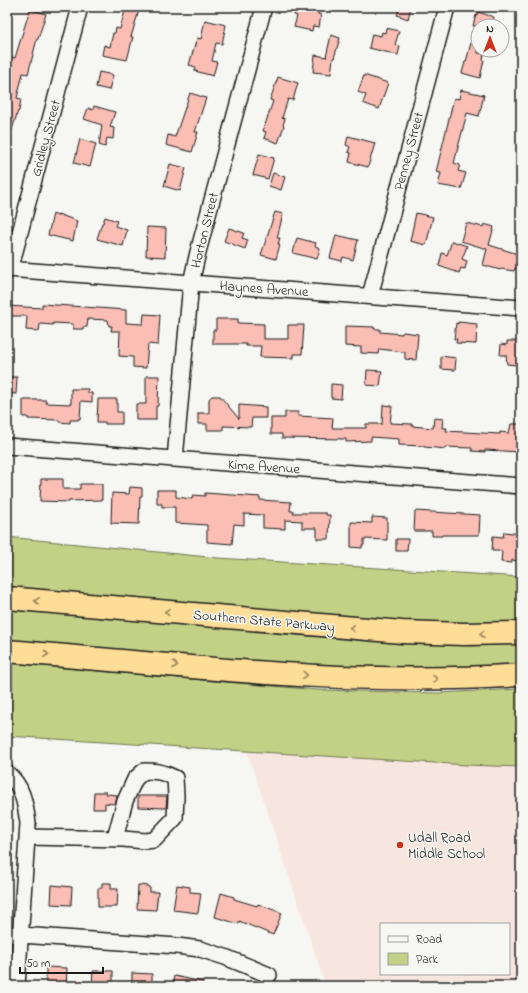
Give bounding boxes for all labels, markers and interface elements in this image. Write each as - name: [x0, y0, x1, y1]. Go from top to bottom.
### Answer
- north arrow: [470, 18, 510, 58]
- text: N: [486, 21, 494, 37]
- street label: Gridley Street: [26, 97, 68, 179]
- street label: Penney Street: [389, 110, 431, 193]
- street label: Horton Street: [186, 190, 225, 270]
- street label: Haynes Avenue: [219, 276, 310, 304]
- street label: Kime Avenue: [227, 455, 301, 481]
- one-way arrow: [34, 596, 40, 605]
- street label: Southern State Parkway: [192, 605, 336, 639]
- one-way arrow: [164, 607, 170, 616]
- one-way arrow: [349, 623, 355, 632]
- one-way arrow: [479, 630, 485, 638]
- one-way arrow: [43, 649, 49, 658]
- one-way arrow: [172, 661, 178, 670]
- one-way arrow: [302, 671, 308, 680]
- one-way arrow: [432, 675, 438, 683]
- place label: Udall Road Middle School: [408, 828, 485, 865]
- marker: Udall Road Middle School: [395, 840, 405, 850]
- legend: [380, 923, 510, 975]
- text: Road: [416, 931, 442, 949]
- scale bar: [20, 949, 103, 975]
- text: Park: [416, 951, 438, 969]
- text: 50 m: [26, 955, 50, 973]

